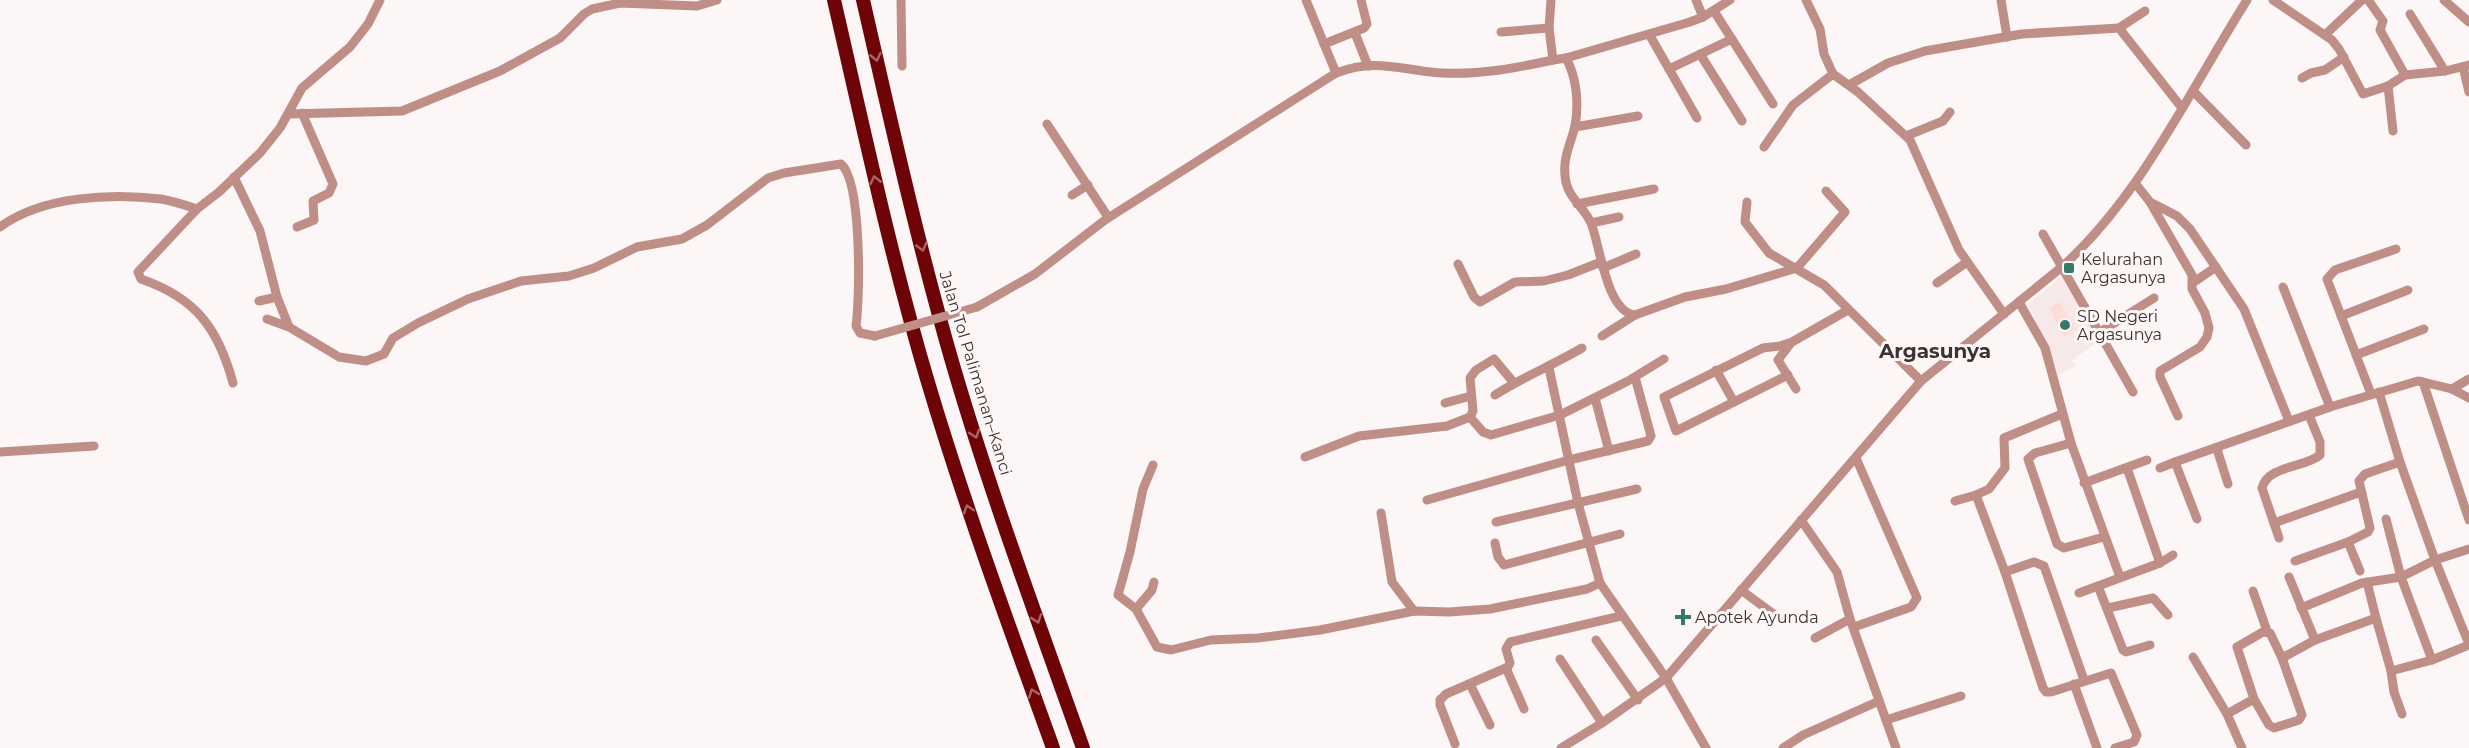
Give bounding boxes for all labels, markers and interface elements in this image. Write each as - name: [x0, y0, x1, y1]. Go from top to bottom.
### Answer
- one-way arrow: [868, 52, 881, 62]
- one-way arrow: [870, 175, 883, 185]
- one-way arrow: [914, 241, 927, 251]
- place label: Kelurahan Argasunya: [2081, 250, 2166, 287]
- marker: Kelurahan Argasunya: [2062, 261, 2076, 275]
- street label: Jalan Tol Palimanan–Kanci: [935, 268, 1016, 478]
- place label: SD Negeri Argasunya: [2077, 307, 2162, 344]
- marker: SD Negeri Argasunya: [2058, 318, 2072, 332]
- district label: Argasunya: [1878, 339, 1991, 363]
- one-way arrow: [968, 428, 980, 439]
- one-way arrow: [963, 504, 975, 515]
- place label: Apotek Ayunda: [1695, 608, 1819, 627]
- marker: Apotek Ayunda: [1676, 610, 1690, 624]
- one-way arrow: [1030, 613, 1043, 624]
- one-way arrow: [1027, 688, 1040, 699]

